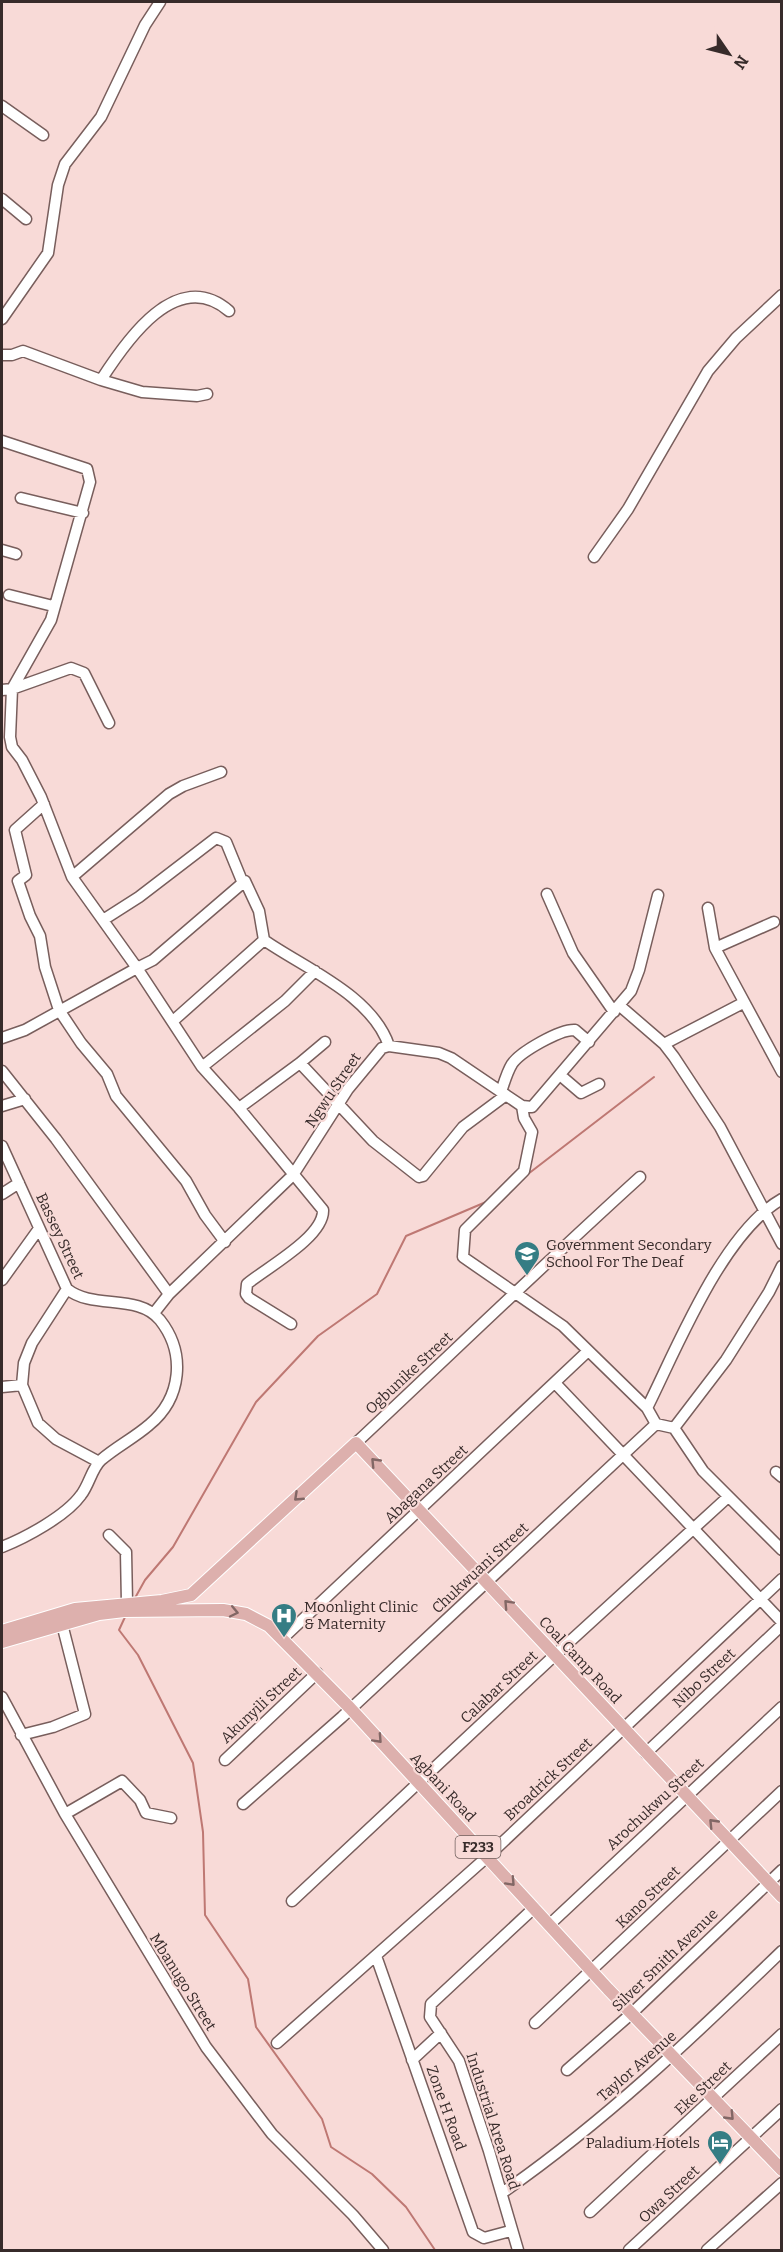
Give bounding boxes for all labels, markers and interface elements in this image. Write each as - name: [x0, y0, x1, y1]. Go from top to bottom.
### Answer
- north arrow: [699, 24, 759, 84]
- text: N: [730, 52, 752, 73]
- street label: Ngwu Street: [301, 1049, 365, 1131]
- street label: Bassey Street: [32, 1190, 88, 1282]
- place label: Government Secondary School For The Deaf: [546, 1236, 712, 1271]
- school or university icon: Government Secondary School For The Deaf: [512, 1239, 542, 1277]
- street label: Ogbunike Street: [362, 1328, 457, 1418]
- street label: Abagana Street: [381, 1441, 472, 1527]
- one-way arrow: [371, 1459, 382, 1470]
- one-way arrow: [294, 1490, 305, 1501]
- street label: Chukwuani Street: [428, 1518, 532, 1617]
- place label: Moonlight Clinic & Maternity: [304, 1598, 419, 1633]
- hospital icon: Moonlight Clinic & Maternity: [269, 1601, 299, 1639]
- one-way arrow: [504, 1601, 515, 1611]
- one-way arrow: [229, 1605, 239, 1618]
- street label: Coal Camp Road: [535, 1613, 625, 1707]
- street label: Nibo Street: [669, 1644, 739, 1712]
- street label: Calabar Street: [457, 1646, 542, 1727]
- street label: Akunyili Street: [217, 1663, 305, 1747]
- one-way arrow: [371, 1731, 382, 1742]
- street label: Broadrick Street: [500, 1733, 596, 1824]
- street label: Agbani Road: [407, 1749, 480, 1825]
- street label: Arochukwu Street: [603, 1754, 708, 1854]
- one-way arrow: [710, 1820, 721, 1831]
- road number: F233: [456, 1836, 500, 1858]
- street label: Kano Street: [612, 1862, 684, 1932]
- one-way arrow: [504, 1875, 515, 1886]
- street label: Silver Smith Avenue: [608, 1905, 722, 2015]
- street label: Mbanugo Street: [146, 1930, 220, 2034]
- street label: Taylor Avenue: [594, 2027, 680, 2105]
- street label: Industrial Area Road: [462, 2050, 524, 2192]
- street label: Eke Street: [671, 2057, 735, 2119]
- street label: Zone H Road: [422, 2063, 470, 2153]
- one-way arrow: [723, 2110, 734, 2120]
- hotel icon: Paladium Hotels: [705, 2128, 735, 2166]
- place label: Paladium Hotels: [586, 2134, 700, 2152]
- street label: Owa Street: [635, 2161, 703, 2227]

